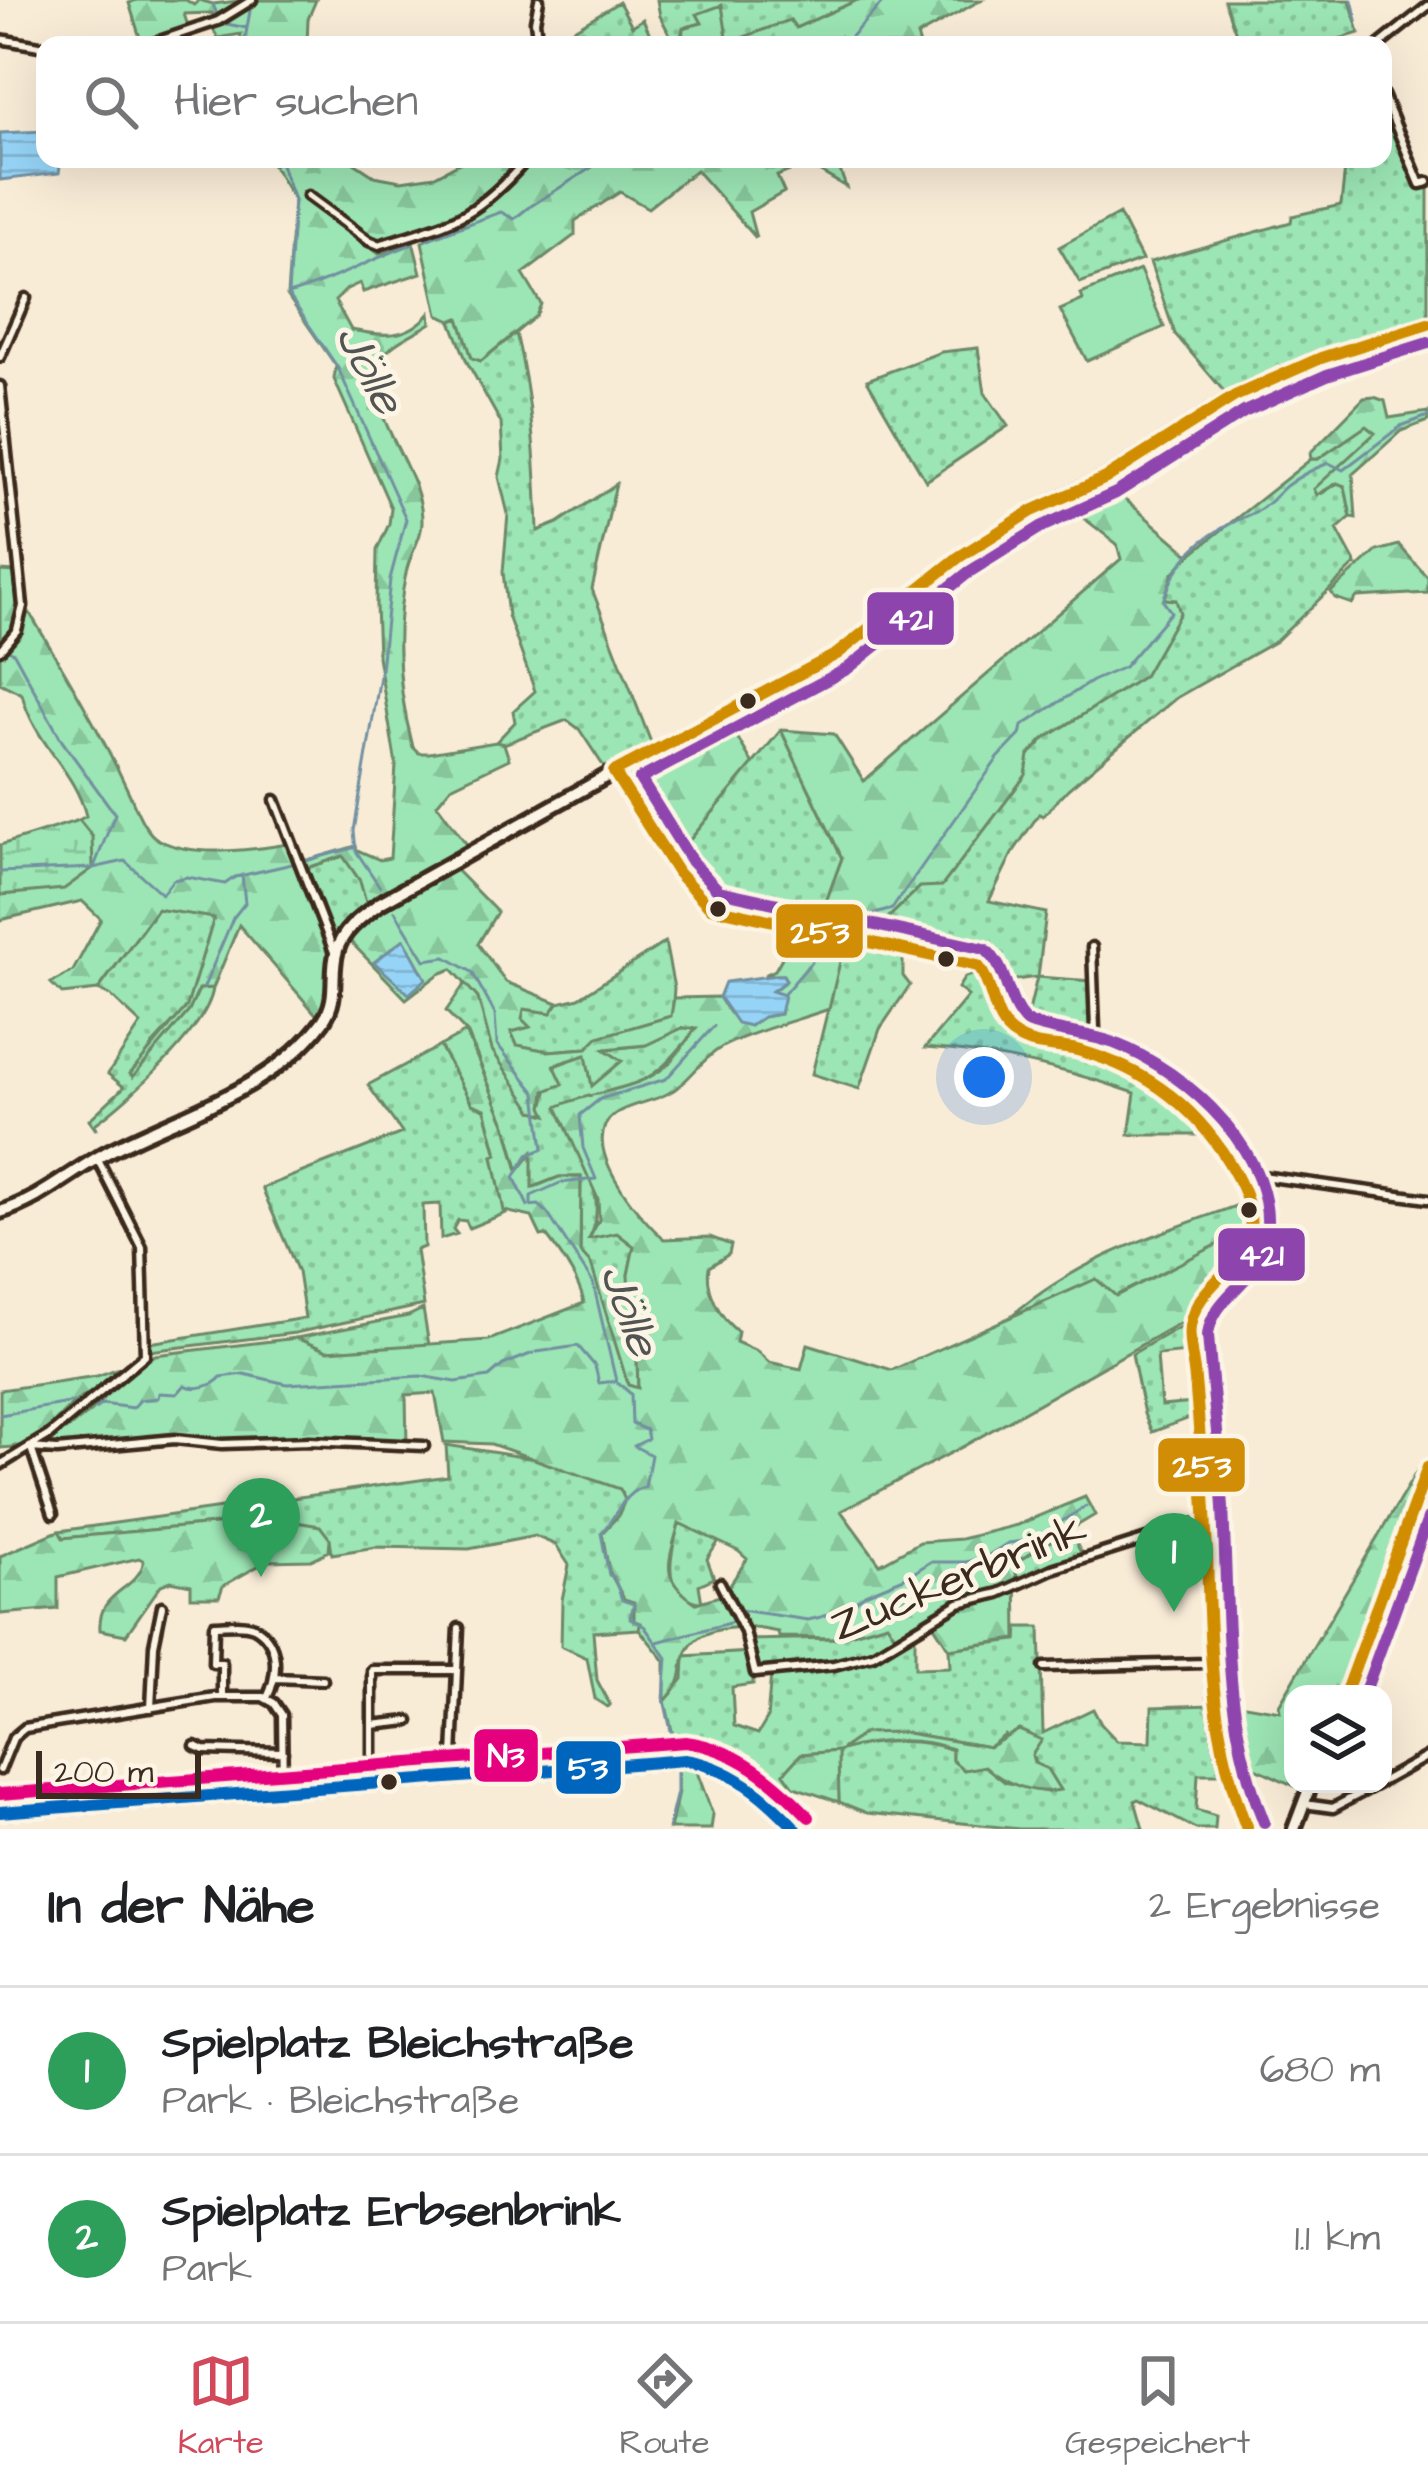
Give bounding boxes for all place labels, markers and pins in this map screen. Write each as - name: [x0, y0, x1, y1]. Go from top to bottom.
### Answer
- unlabelled marker: [737, 690, 759, 712]
- unlabelled marker: [707, 898, 729, 920]
- unlabelled marker: [935, 948, 957, 970]
- unlabelled marker: [1238, 1199, 1260, 1221]
- pin: 2: [222, 1478, 300, 1577]
- pin: 1: [1135, 1513, 1213, 1612]
- unlabelled marker: [378, 1771, 400, 1793]

